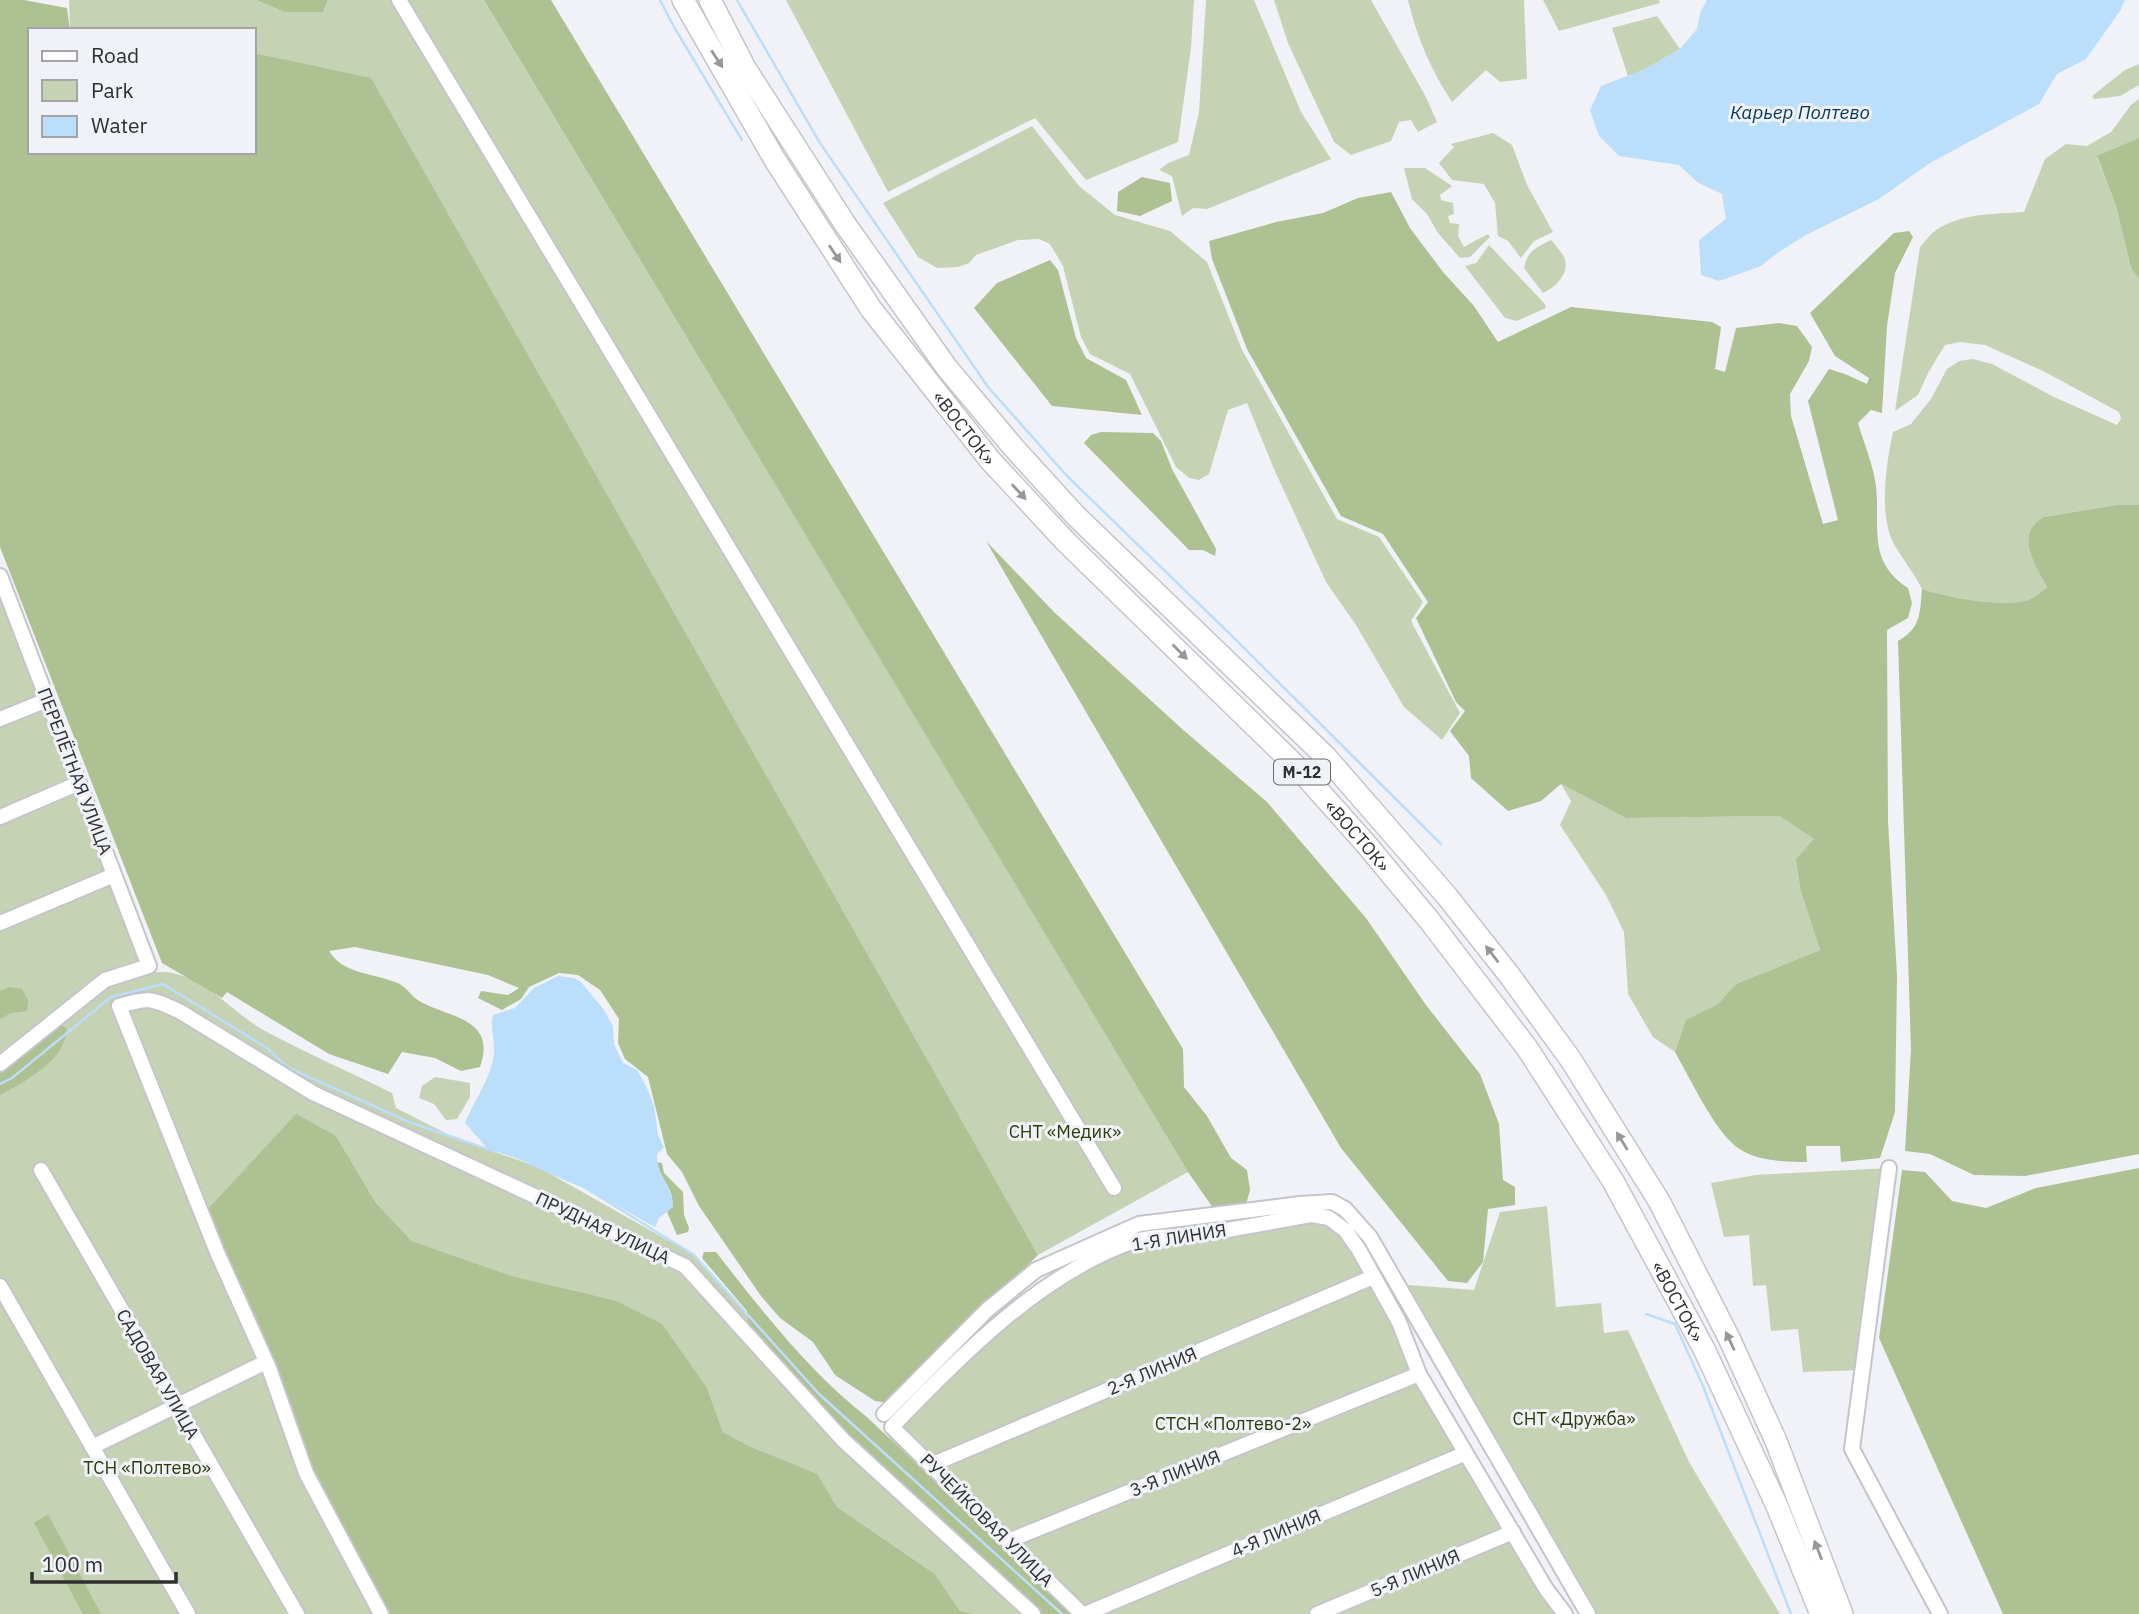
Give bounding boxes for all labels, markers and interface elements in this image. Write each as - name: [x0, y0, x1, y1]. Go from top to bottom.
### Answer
- legend: [28, 28, 256, 154]
- text: Road: [91, 41, 139, 69]
- one-way arrow: [710, 50, 723, 69]
- text: Park: [91, 76, 134, 104]
- water label: Карьер Полтево: [1730, 100, 1870, 124]
- text: Water: [91, 111, 148, 139]
- one-way arrow: [828, 245, 842, 263]
- street label: «ВОСТОК»: [928, 386, 1001, 470]
- one-way arrow: [1010, 483, 1027, 500]
- one-way arrow: [1172, 643, 1189, 660]
- street label: ПЕРЕЛЁТНАЯ УЛИЦА: [33, 684, 118, 858]
- road number: М-12: [1274, 760, 1330, 785]
- street label: «ВОСТОК»: [1320, 795, 1396, 876]
- one-way arrow: [1485, 945, 1500, 963]
- park label: СНТ «Медик»: [1009, 1120, 1121, 1143]
- one-way arrow: [1615, 1131, 1628, 1150]
- street label: ПРУДНАЯ УЛИЦА: [532, 1187, 674, 1269]
- street label: 1-Я ЛИНИЯ: [1130, 1218, 1228, 1256]
- street label: «ВОСТОК»: [1647, 1257, 1709, 1346]
- street label: САДОВАЯ УЛИЦА: [111, 1305, 205, 1444]
- one-way arrow: [1724, 1330, 1735, 1351]
- street label: 2-Я ЛИНИЯ: [1104, 1342, 1200, 1400]
- park label: СНТ «Дружба»: [1513, 1407, 1635, 1430]
- park label: СТСН «Полтево-2»: [1155, 1412, 1311, 1435]
- street label: 3-Я ЛИНИЯ: [1126, 1444, 1224, 1502]
- street label: РУЧЕЙКОВАЯ УЛИЦА: [916, 1449, 1059, 1592]
- park label: ТСН «Полтево»: [83, 1456, 211, 1479]
- street label: 4-Я ЛИНИЯ: [1228, 1504, 1324, 1562]
- scale bar: [32, 1540, 175, 1584]
- one-way arrow: [1813, 1540, 1824, 1561]
- street label: 5-Я ЛИНИЯ: [1367, 1544, 1463, 1602]
- text: 100 m: [42, 1550, 103, 1578]

